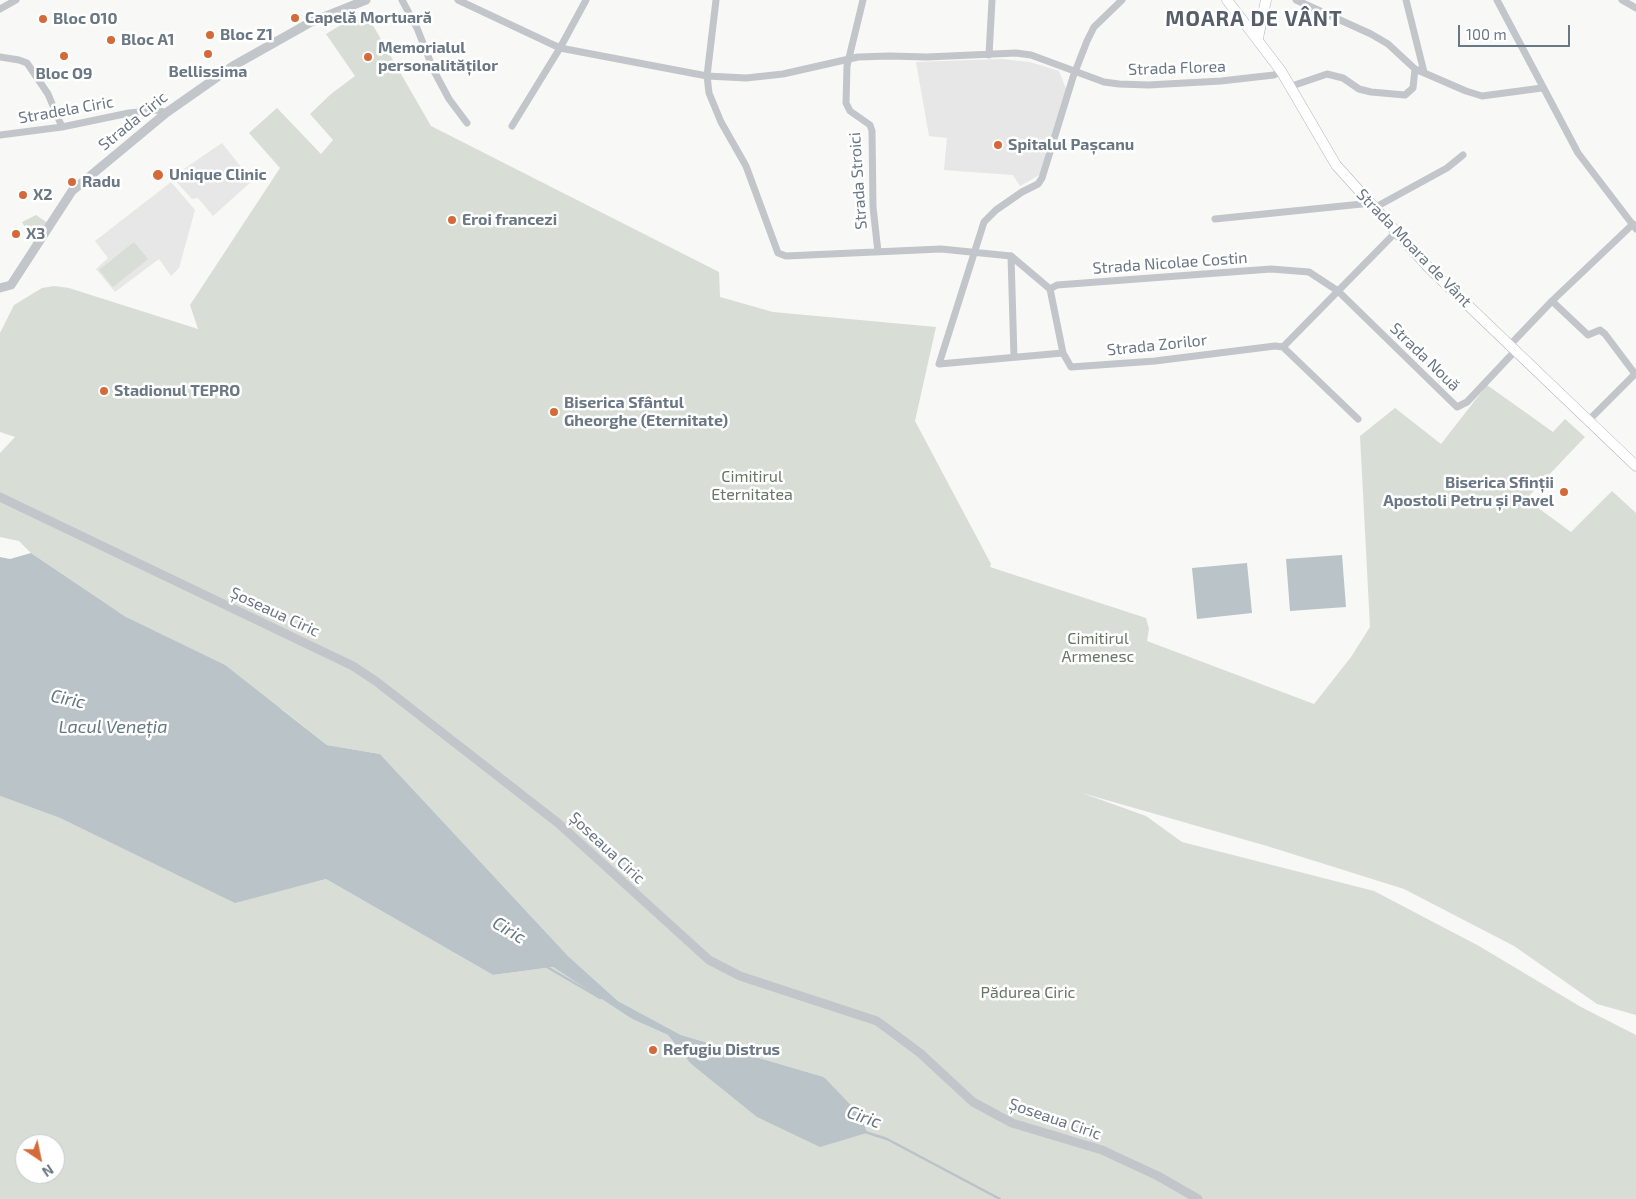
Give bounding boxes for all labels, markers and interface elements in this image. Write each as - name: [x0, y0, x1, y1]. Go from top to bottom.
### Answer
- district label: MOARA DE VÂNT: [1164, 6, 1344, 32]
- place label: Capelă Mortuară: [305, 8, 432, 28]
- place label: Bloc O10: [53, 9, 118, 29]
- marker: Capelă Mortuară: [289, 12, 301, 24]
- marker: Bloc O10: [37, 13, 49, 25]
- scale bar: [1461, 15, 1574, 47]
- place label: Bloc Z1: [220, 25, 273, 45]
- text: 100 m: [1466, 25, 1507, 43]
- marker: Bloc Z1: [204, 29, 216, 41]
- place label: Bloc A1: [121, 30, 174, 50]
- marker: Bloc A1: [105, 34, 117, 46]
- place label: Memorialul personalităților: [378, 38, 498, 76]
- marker: Bellissima: [202, 48, 214, 60]
- marker: Bloc O9: [58, 50, 70, 62]
- marker: Memorialul personalităților: [362, 51, 374, 63]
- street label: Strada Florea: [1128, 57, 1226, 79]
- place label: Bellissima: [169, 62, 247, 82]
- place label: Bloc O9: [36, 64, 92, 84]
- street label: Strada Ciric: [95, 87, 171, 155]
- street label: Stradela Ciric: [17, 92, 115, 128]
- street label: Strada Stroici: [845, 132, 871, 230]
- place label: Spitalul Pașcanu: [1008, 135, 1134, 155]
- marker: Spitalul Pașcanu: [992, 139, 1004, 151]
- place label: Unique Clinic: [169, 165, 267, 185]
- marker: Unique Clinic: [151, 168, 165, 182]
- place label: Radu: [82, 172, 121, 192]
- marker: Radu: [66, 176, 78, 188]
- place label: X2: [33, 185, 53, 205]
- street label: Strada Moara de Vânt: [1353, 185, 1475, 311]
- marker: X2: [17, 189, 29, 201]
- place label: Eroi francezi: [462, 210, 557, 230]
- marker: Eroi francezi: [446, 214, 458, 226]
- place label: X3: [26, 224, 45, 244]
- marker: X3: [10, 228, 22, 240]
- street label: Strada Nicolae Costin: [1092, 248, 1248, 278]
- street label: Strada Nouă: [1386, 319, 1464, 395]
- street label: Strada Zorilor: [1106, 330, 1208, 360]
- place label: Stadionul TEPRO: [114, 381, 240, 401]
- marker: Stadionul TEPRO: [98, 385, 110, 397]
- place label: Biserica Sfântul Gheorghe (Eternitate): [564, 393, 728, 431]
- marker: Biserica Sfântul Gheorghe (Eternitate): [548, 406, 560, 418]
- park label: Cimitirul Eternitatea: [711, 467, 793, 505]
- place label: Biserica Sfinții Apostoli Petru și Pavel: [1383, 473, 1554, 511]
- marker: Biserica Sfinții Apostoli Petru și Pavel: [1558, 486, 1570, 498]
- street label: Șoseaua Ciric: [227, 583, 323, 641]
- park label: Cimitirul Armenesc: [1062, 629, 1134, 667]
- water label: Ciric: [49, 685, 87, 713]
- water label: Lacul Veneția: [58, 716, 168, 738]
- street label: Șoseaua Ciric: [565, 808, 649, 888]
- water label: Ciric: [488, 912, 530, 948]
- park label: Pădurea Ciric: [981, 983, 1075, 1003]
- place label: Refugiu Distrus: [663, 1040, 780, 1060]
- marker: Refugiu Distrus: [647, 1044, 659, 1056]
- street label: Șoseaua Ciric: [1006, 1094, 1104, 1144]
- water label: Ciric: [844, 1101, 884, 1133]
- north arrow: [15, 1134, 65, 1184]
- text: N: [39, 1161, 57, 1181]

